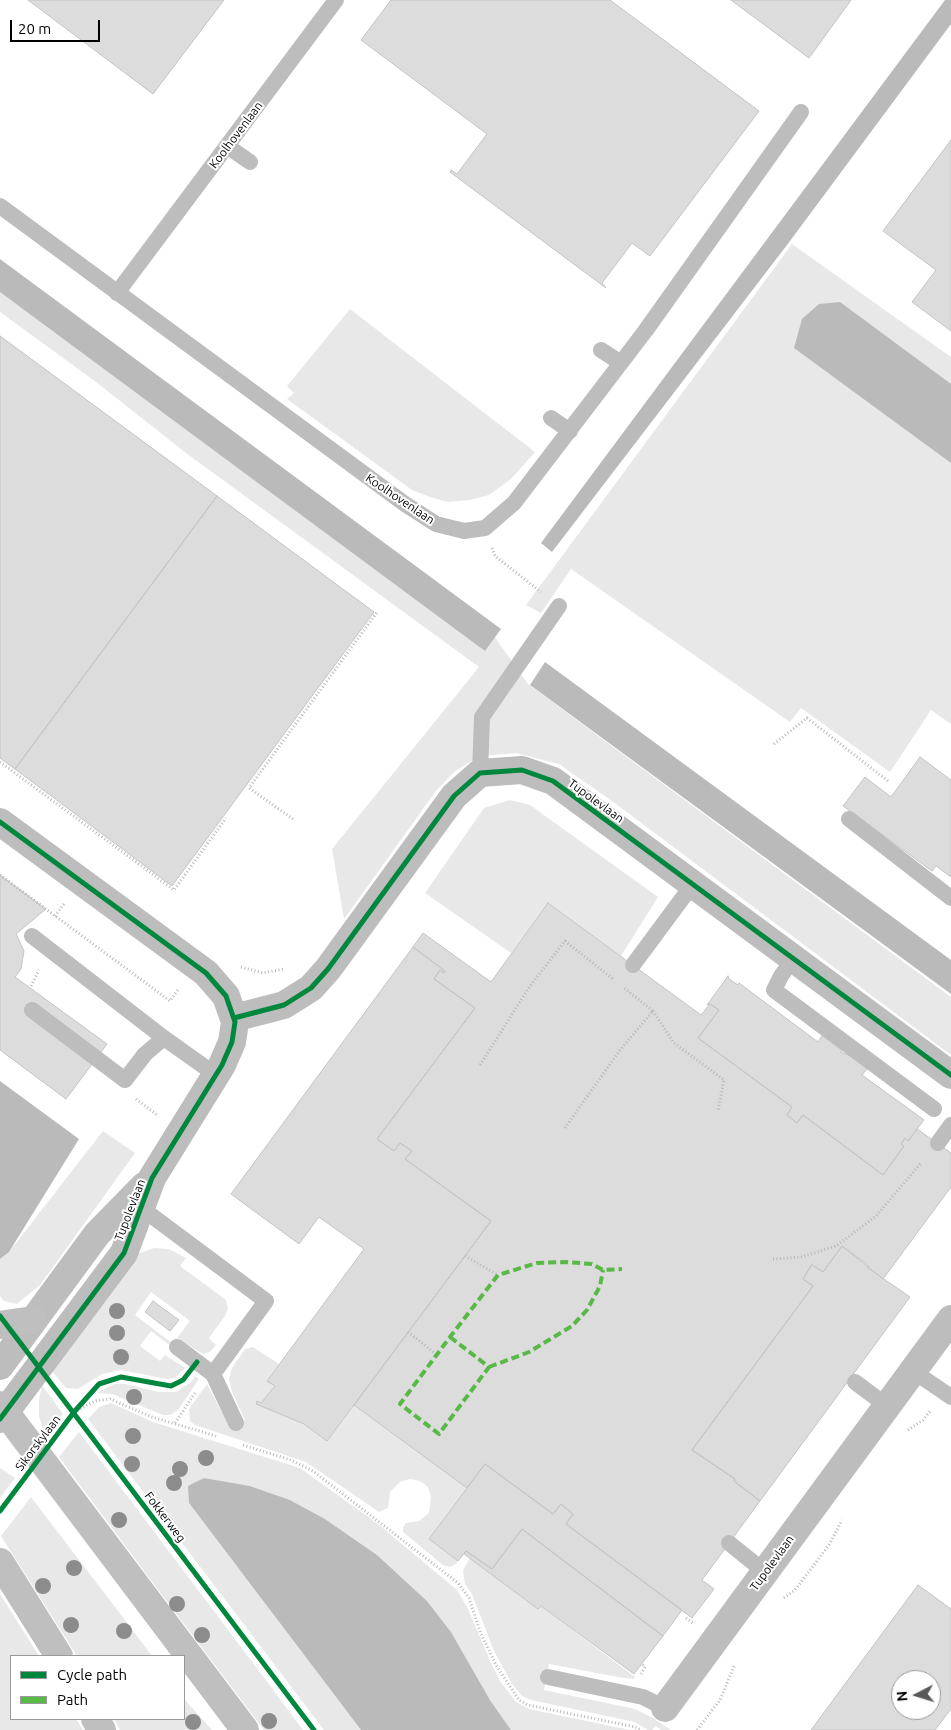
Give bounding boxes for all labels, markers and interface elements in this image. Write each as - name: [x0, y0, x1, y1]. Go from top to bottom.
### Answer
- scale bar: [12, 10, 102, 42]
- text: 20 m: [18, 20, 51, 37]
- street label: Koolhovenlaan: [206, 99, 266, 171]
- street label: Koolhovenlaan: [363, 471, 437, 527]
- street label: Tupolevlaan: [565, 776, 627, 826]
- street label: Tupolevlaan: [112, 1177, 148, 1243]
- street label: Sikorskylaan: [12, 1412, 64, 1474]
- street label: Fokkerweg: [141, 1489, 189, 1545]
- street label: Tupolevlaan: [747, 1532, 797, 1594]
- legend: [10, 1655, 185, 1720]
- text: Cycle path: [57, 1666, 127, 1683]
- north arrow: [891, 1670, 941, 1720]
- text: N: [894, 1690, 910, 1702]
- text: Path: [57, 1691, 88, 1708]

